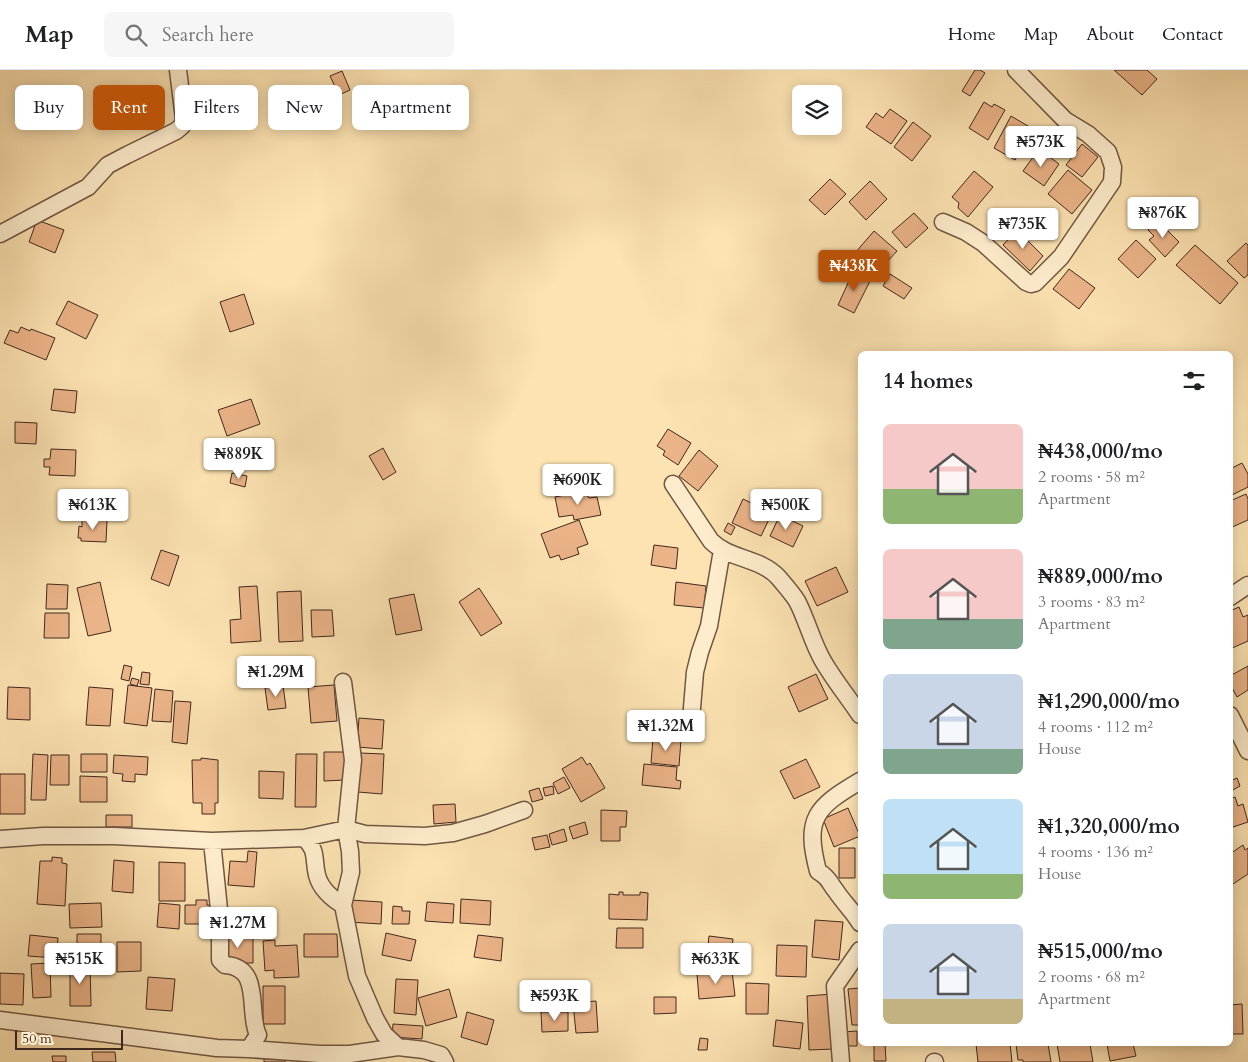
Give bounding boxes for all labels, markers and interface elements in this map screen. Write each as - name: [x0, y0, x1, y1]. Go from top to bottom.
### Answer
- search box: [104, 12, 454, 57]
- text: Map: [25, 18, 74, 51]
- icon: search: [122, 21, 150, 49]
- text: Search here: [162, 22, 254, 48]
- text: Home: [948, 22, 996, 47]
- text: Map: [1024, 22, 1058, 47]
- text: About: [1086, 22, 1134, 47]
- text: Contact: [1162, 22, 1223, 47]
- chip: Buy: [15, 85, 83, 130]
- chip: Rent: [93, 85, 165, 130]
- chip: Filters: [175, 85, 258, 130]
- chip: New: [268, 85, 342, 130]
- chip: Apartment: [352, 85, 469, 130]
- map controls: [792, 85, 842, 135]
- button: layers: [792, 85, 842, 135]
- pin: ₦573K: [1006, 126, 1076, 168]
- text: ₦573K: [1016, 131, 1066, 153]
- pin: ₦876K: [1128, 196, 1198, 239]
- text: ₦876K: [1138, 202, 1188, 224]
- pin: ₦735K: [988, 208, 1058, 250]
- text: ₦735K: [998, 213, 1048, 235]
- pin: ₦438K: [819, 250, 889, 292]
- text: ₦438K: [829, 255, 879, 277]
- text: 14 homes: [883, 367, 973, 396]
- icon: filters: [1180, 367, 1208, 395]
- text: ₦438,000/mo: [1038, 437, 1163, 466]
- pin: ₦889K: [204, 438, 274, 480]
- text: ₦889K: [214, 443, 264, 465]
- icon: home: [923, 444, 983, 504]
- pin: ₦690K: [543, 464, 613, 506]
- text: 2 rooms · 58 m²: [1038, 466, 1145, 488]
- text: ₦690K: [553, 469, 603, 491]
- pin: ₦613K: [58, 488, 128, 531]
- pin: ₦500K: [751, 488, 821, 531]
- text: Apartment: [1038, 488, 1111, 510]
- text: ₦613K: [68, 494, 118, 516]
- text: ₦500K: [761, 494, 811, 516]
- text: ₦889,000/mo: [1038, 562, 1163, 591]
- icon: home: [923, 569, 983, 629]
- text: 3 rooms · 83 m²: [1038, 591, 1145, 613]
- text: Apartment: [1038, 613, 1111, 635]
- pin: ₦1.29M: [235, 656, 317, 698]
- text: ₦1.29M: [248, 661, 304, 683]
- text: ₦1,290,000/mo: [1038, 687, 1180, 716]
- icon: home: [923, 694, 983, 754]
- pin: ₦1.32M: [625, 710, 707, 752]
- text: ₦1.32M: [638, 715, 694, 737]
- text: 4 rooms · 112 m²: [1038, 716, 1153, 738]
- text: House: [1038, 738, 1081, 760]
- text: ₦1,320,000/mo: [1038, 812, 1180, 841]
- icon: home: [923, 819, 983, 879]
- text: 4 rooms · 136 m²: [1038, 841, 1153, 863]
- text: House: [1038, 863, 1081, 885]
- pin: ₦1.27M: [197, 906, 279, 949]
- text: ₦1.27M: [210, 912, 266, 934]
- text: ₦515,000/mo: [1038, 937, 1163, 966]
- pin: ₦515K: [45, 942, 115, 985]
- pin: ₦633K: [681, 942, 751, 985]
- icon: home: [923, 944, 983, 1004]
- text: ₦515K: [55, 948, 105, 970]
- text: ₦633K: [691, 948, 741, 970]
- text: 2 rooms · 68 m²: [1038, 966, 1145, 988]
- pin: ₦593K: [520, 980, 590, 1022]
- text: ₦593K: [530, 985, 580, 1007]
- text: Apartment: [1038, 988, 1111, 1010]
- scale bar: [15, 1027, 122, 1050]
- text: 50 m: [22, 1029, 52, 1048]

